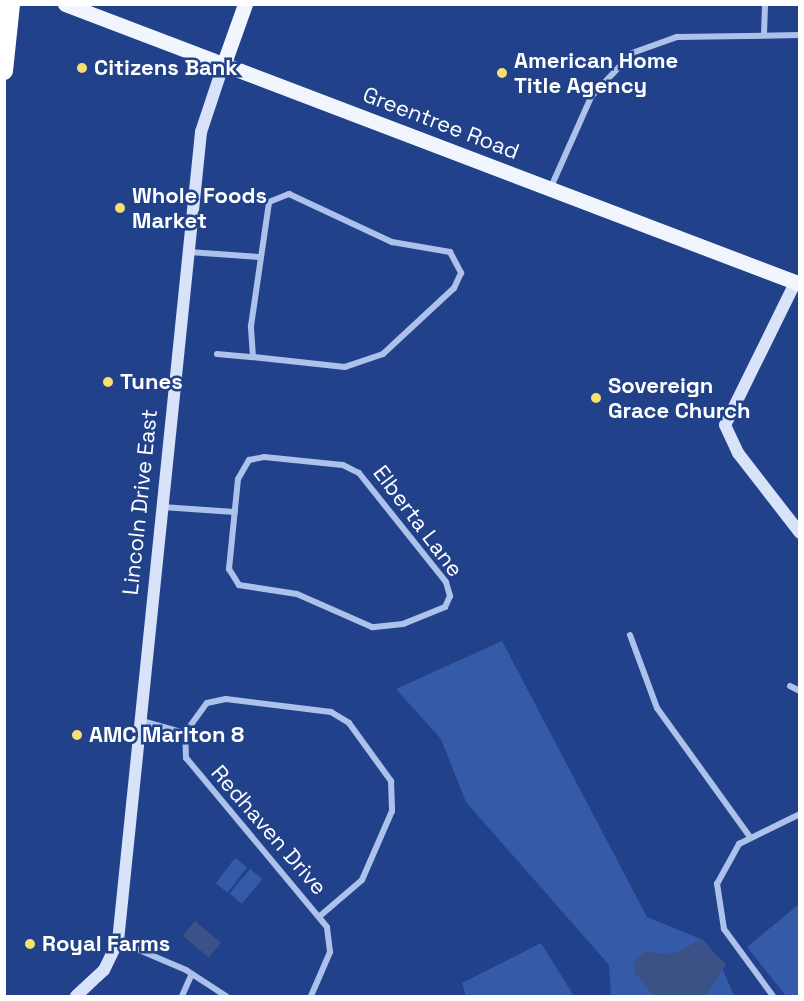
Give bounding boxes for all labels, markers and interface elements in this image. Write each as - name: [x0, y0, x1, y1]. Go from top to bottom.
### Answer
- place label: American Home Title Agency: [514, 47, 678, 98]
- place label: Citizens Bank: [94, 55, 238, 81]
- marker: Citizens Bank: [75, 61, 89, 75]
- marker: American Home Title Agency: [495, 66, 509, 80]
- street label: Greentree Road: [359, 81, 523, 165]
- place label: Whole Foods Market: [132, 182, 267, 234]
- marker: Whole Foods Market: [113, 201, 127, 215]
- place label: Tunes: [120, 369, 183, 395]
- place label: Sovereign Grace Church: [608, 372, 751, 424]
- marker: Tunes: [101, 375, 115, 389]
- marker: Sovereign Grace Church: [589, 391, 603, 405]
- street label: Lincoln Drive East: [117, 408, 163, 596]
- street label: Elberta Lane: [367, 460, 469, 582]
- place label: AMC Marlton 8: [89, 722, 244, 748]
- marker: AMC Marlton 8: [70, 728, 84, 742]
- street label: Redhaven Drive: [206, 760, 332, 900]
- place label: Royal Farms: [42, 931, 170, 957]
- marker: Royal Farms: [23, 937, 37, 951]

